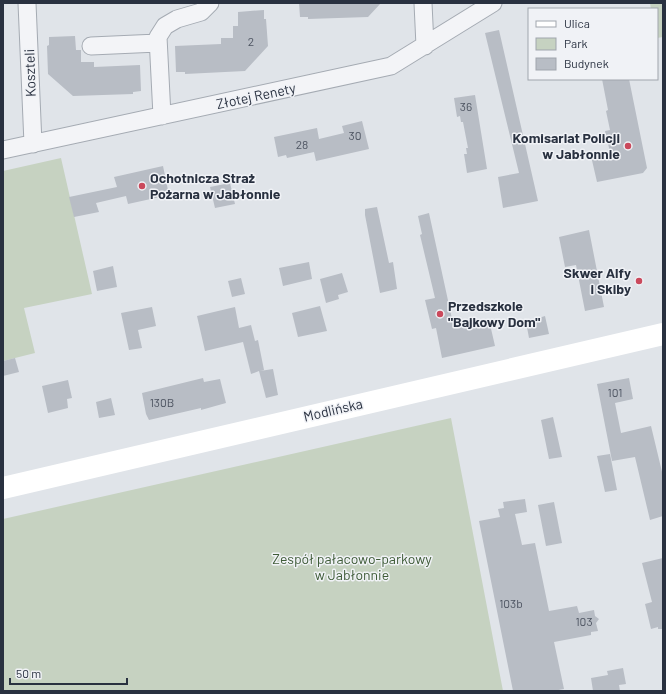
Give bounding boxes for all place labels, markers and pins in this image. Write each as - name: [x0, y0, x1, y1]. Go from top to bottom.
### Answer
- place label: Komisariat Policji w Jabłonnie: [513, 129, 620, 162]
- marker: Komisariat Policji w Jabłonnie: [623, 141, 633, 151]
- place label: Ochotnicza Straż Pożarna w Jabłonnie: [150, 169, 281, 202]
- marker: Ochotnicza Straż Pożarna w Jabłonnie: [137, 181, 147, 191]
- place label: Skwer Alfy i Skiby: [564, 264, 631, 297]
- marker: Skwer Alfy i Skiby: [634, 276, 644, 286]
- place label: Przedszkole "Bajkowy Dom": [448, 297, 540, 330]
- marker: Przedszkole "Bajkowy Dom": [435, 309, 445, 319]

